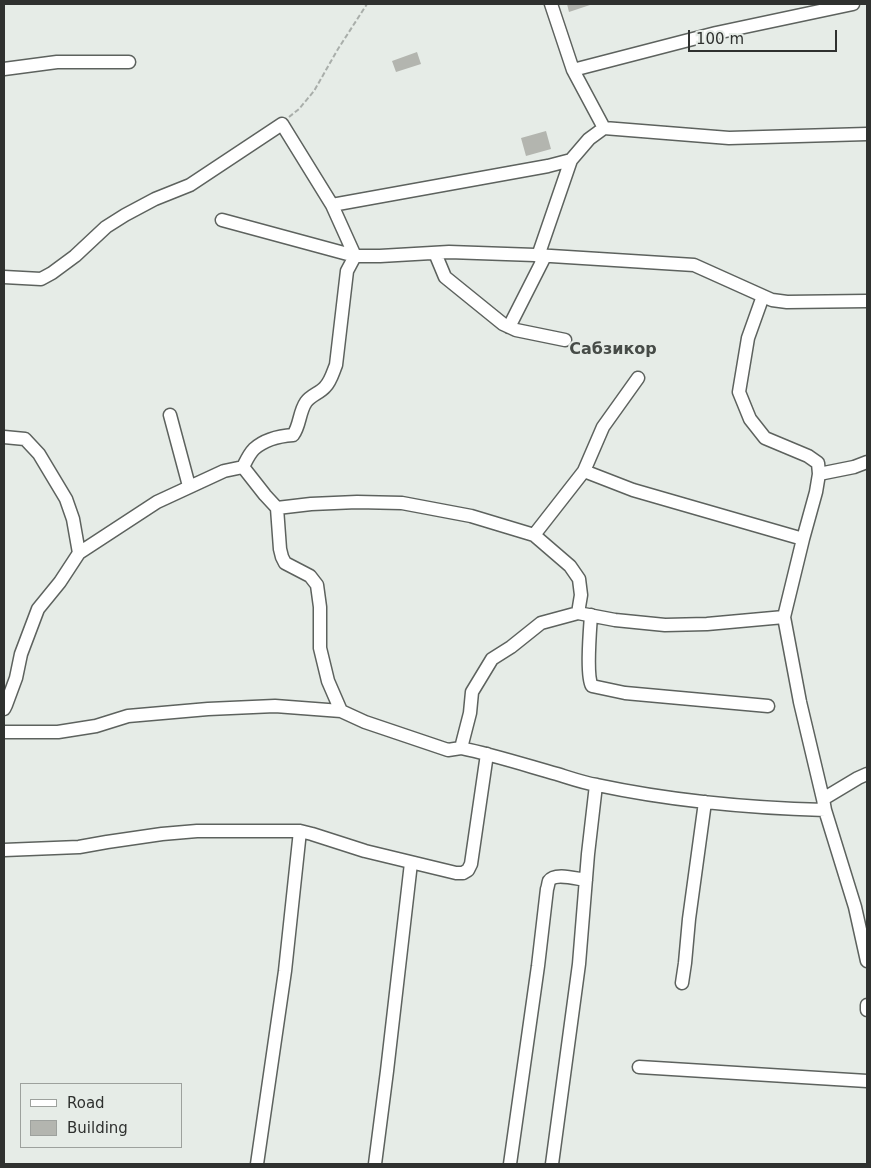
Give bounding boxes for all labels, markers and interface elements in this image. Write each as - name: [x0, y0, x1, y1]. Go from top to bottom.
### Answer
- scale bar: [691, 20, 840, 52]
- text: 100 m: [696, 30, 744, 48]
- district label: Сабзикор: [569, 340, 657, 360]
- legend: [20, 1083, 182, 1148]
- text: Road: [67, 1094, 105, 1112]
- text: Building: [67, 1119, 128, 1137]

